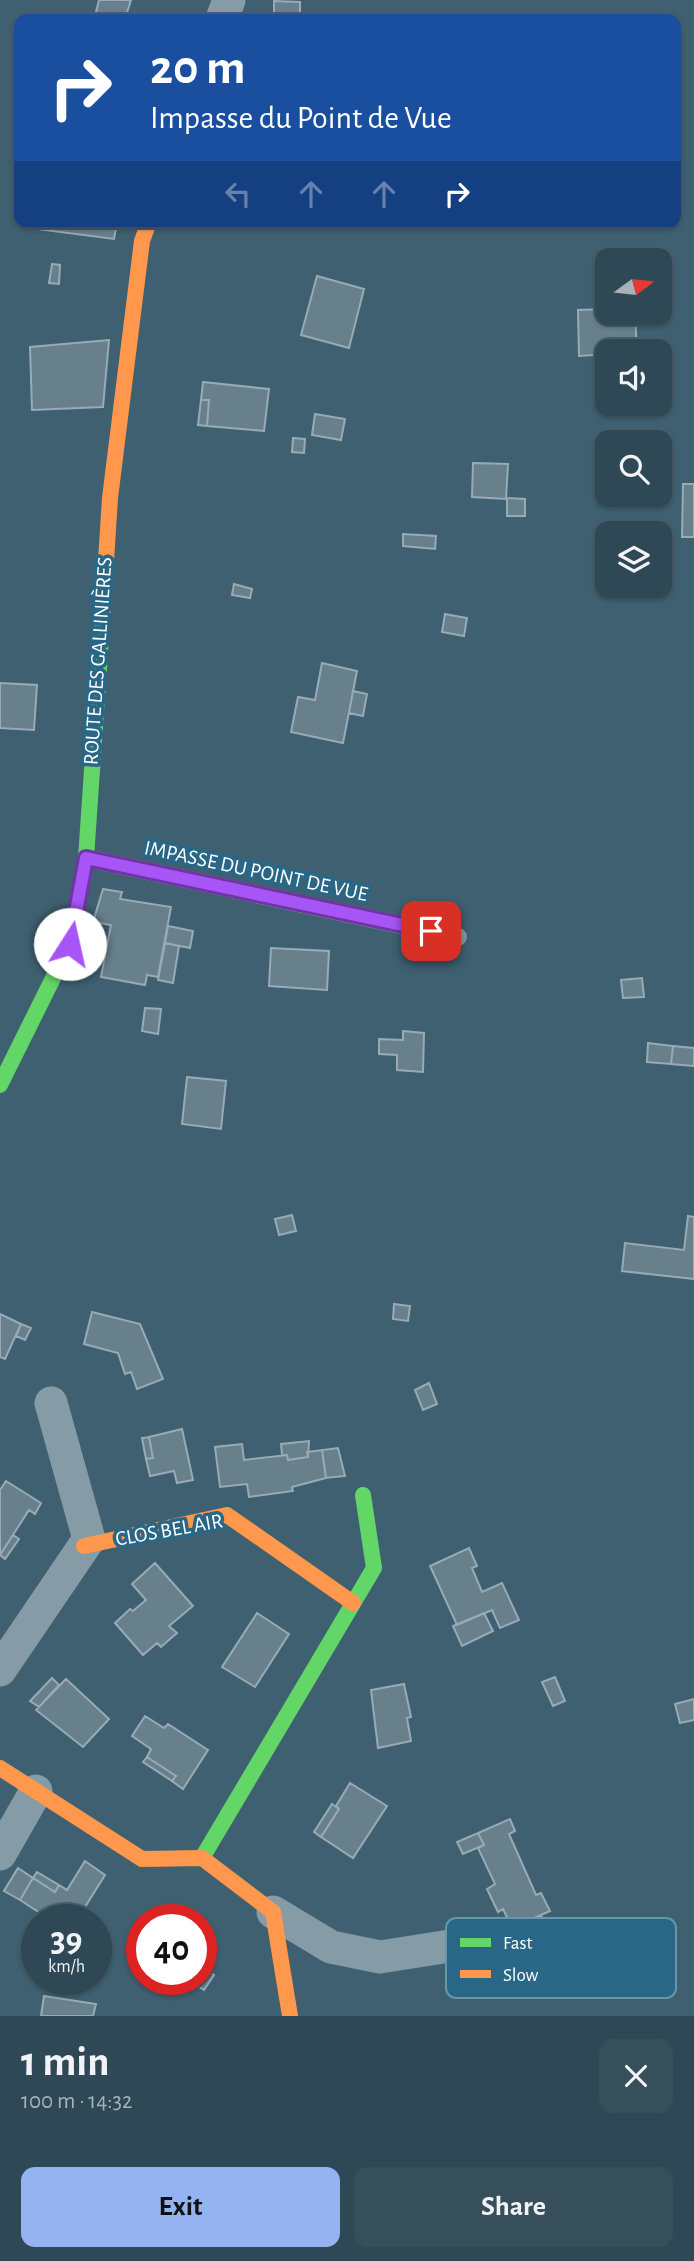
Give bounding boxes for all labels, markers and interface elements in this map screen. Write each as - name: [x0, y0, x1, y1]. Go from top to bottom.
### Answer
- icon: right: [35, 42, 126, 133]
- text: 20 m: [150, 44, 246, 93]
- text: Impasse du Point de Vue: [150, 102, 452, 134]
- icon: left: [219, 175, 257, 213]
- icon: ahead: [292, 175, 330, 213]
- icon: ahead: [365, 175, 403, 213]
- icon: right: [438, 175, 476, 213]
- north arrow: [595, 248, 672, 326]
- map controls: [595, 248, 672, 598]
- button: sound: [595, 339, 672, 416]
- button: search: [595, 430, 672, 507]
- button: layers: [595, 521, 672, 598]
- street label: ROUTE DES GALLINIÈRES: [78, 556, 116, 766]
- street label: IMPASSE DU POINT DE VUE: [142, 837, 370, 905]
- pin: [401, 901, 461, 961]
- position arrow: [33, 907, 107, 981]
- icon: arrive: [412, 912, 450, 950]
- street label: CLOS BEL AIR: [114, 1510, 224, 1550]
- speed limit sign: 40: [126, 1904, 217, 1995]
- legend: [446, 1918, 676, 1998]
- text: 39: [50, 1923, 82, 1958]
- text: Fast: [503, 1934, 533, 1953]
- text: km/h: [48, 1958, 85, 1976]
- text: Slow: [503, 1966, 539, 1985]
- button: close: [599, 2039, 673, 2113]
- text: 1 min: [21, 2041, 110, 2083]
- text: 100 m · 14:32: [21, 2090, 132, 2113]
- button: Exit: [21, 2167, 340, 2247]
- button: Share: [354, 2167, 673, 2247]

